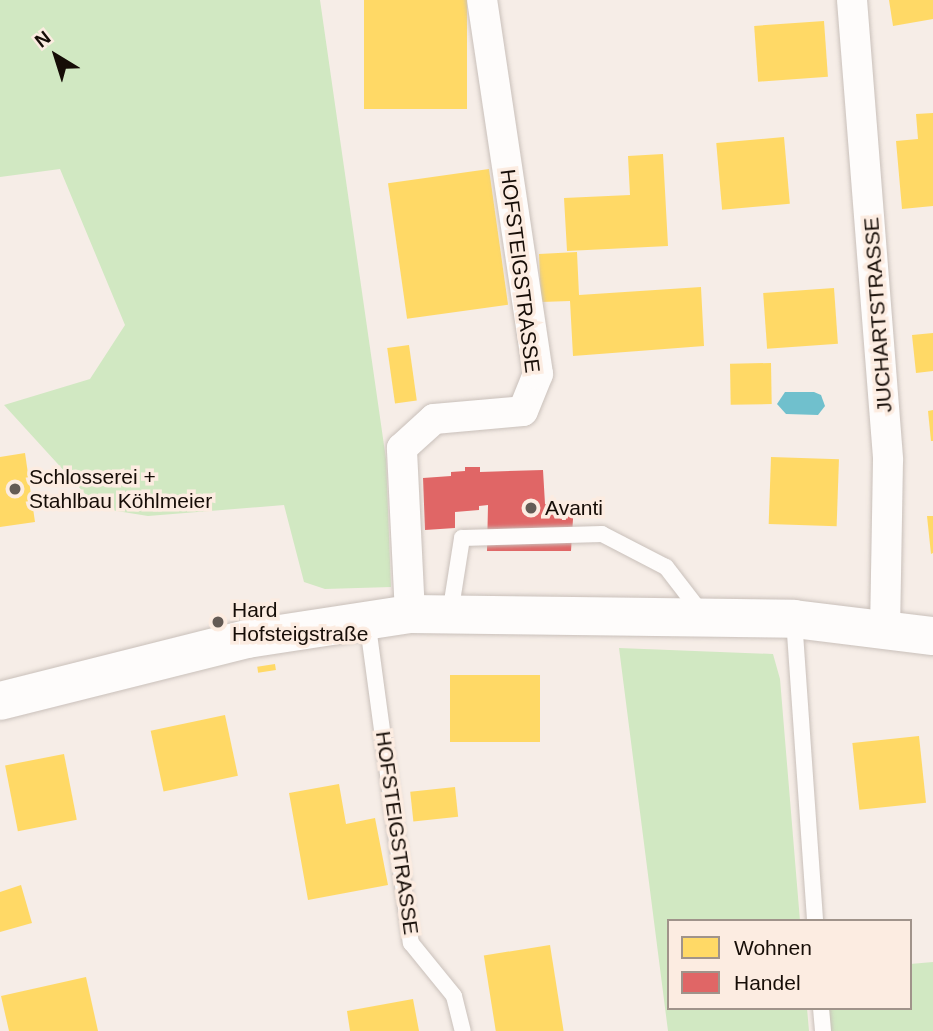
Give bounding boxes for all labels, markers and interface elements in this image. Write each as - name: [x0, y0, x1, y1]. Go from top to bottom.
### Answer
- north arrow: [21, 21, 91, 91]
- text: N: [31, 27, 55, 52]
- street label: HOFSTEIGSTRASSE: [495, 168, 545, 374]
- street label: JUCHARTSTRASSE: [859, 217, 897, 413]
- place label: Schlosserei + Stahlbau Köhlmeier: [29, 464, 212, 514]
- marker: Schlosserei + Stahlbau Köhlmeier: [7, 481, 23, 497]
- place label: Avanti: [545, 495, 603, 521]
- marker: Avanti: [523, 500, 539, 516]
- place label: Hard Hofsteigstraße: [232, 597, 369, 647]
- marker: Hard Hofsteigstraße: [210, 614, 226, 630]
- street label: HOFSTEIGSTRASSE: [370, 730, 424, 936]
- legend: [667, 919, 912, 1010]
- text: Wohnen: [734, 936, 812, 959]
- text: Handel: [734, 971, 801, 994]

